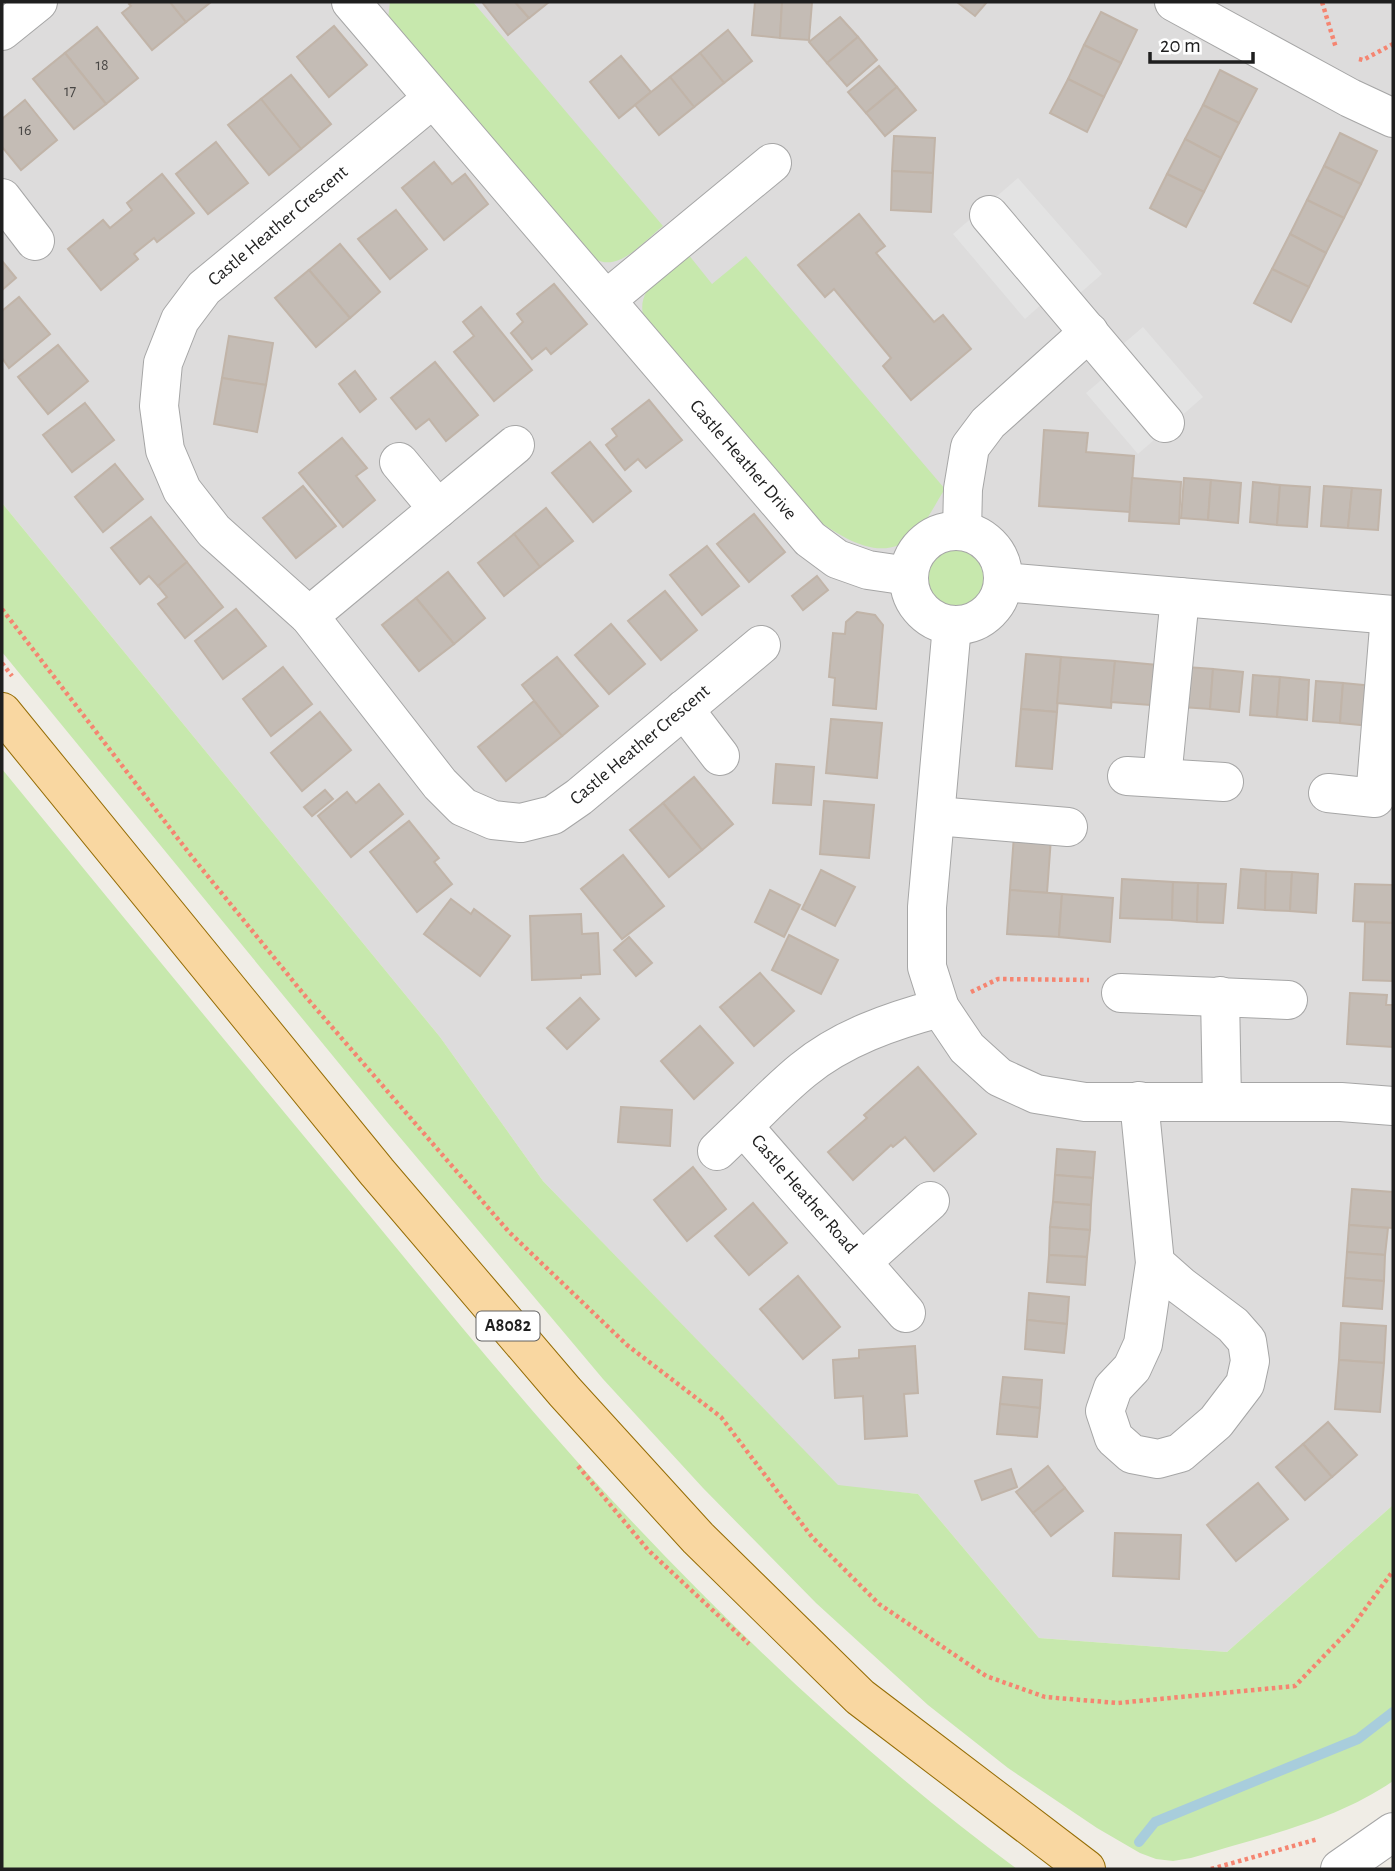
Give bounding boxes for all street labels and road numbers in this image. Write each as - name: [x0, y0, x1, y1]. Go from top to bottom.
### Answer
- street label: Castle Heather Crescent: [205, 162, 351, 290]
- street label: Castle Heather Drive: [686, 396, 800, 524]
- street label: Castle Heather Crescent: [567, 681, 713, 809]
- street label: Castle Heather Road: [748, 1131, 861, 1257]
- road number: A8082: [476, 1311, 540, 1340]

